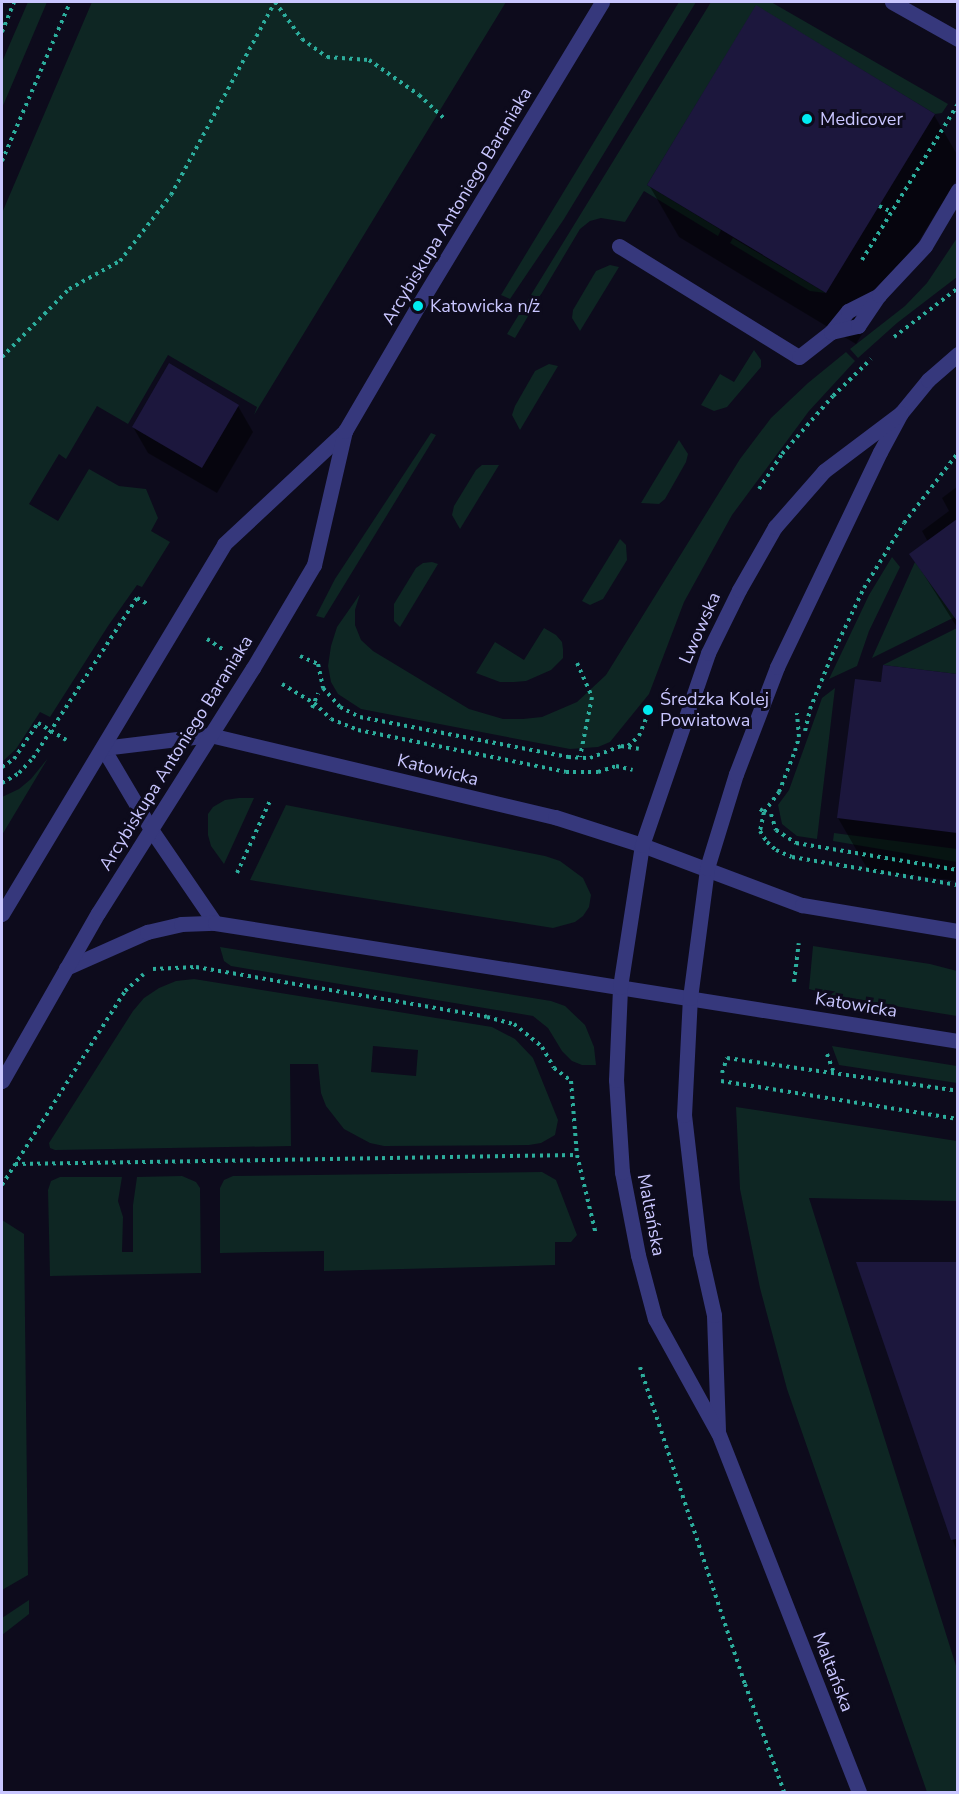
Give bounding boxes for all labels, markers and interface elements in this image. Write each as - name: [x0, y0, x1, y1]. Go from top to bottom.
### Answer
- street label: Arcybiskupa Antoniego Baraniaka: [377, 83, 537, 329]
- place label: Medicover: [820, 108, 903, 130]
- marker: Medicover: [798, 110, 816, 128]
- place label: Katowicka n/ż: [430, 295, 540, 317]
- marker: Katowicka n/ż: [411, 299, 425, 313]
- street label: Lwowska: [675, 589, 725, 667]
- street label: Arcybiskupa Antoniego Baraniaka: [95, 632, 257, 874]
- place label: Średzka Kolej Powiatowa: [660, 689, 769, 732]
- marker: Średzka Kolej Powiatowa: [641, 703, 655, 717]
- street label: Katowicka: [395, 749, 481, 791]
- street label: Katowicka: [813, 988, 899, 1022]
- street label: Maltańska: [632, 1172, 670, 1258]
- street label: Maltańska: [808, 1629, 858, 1715]

